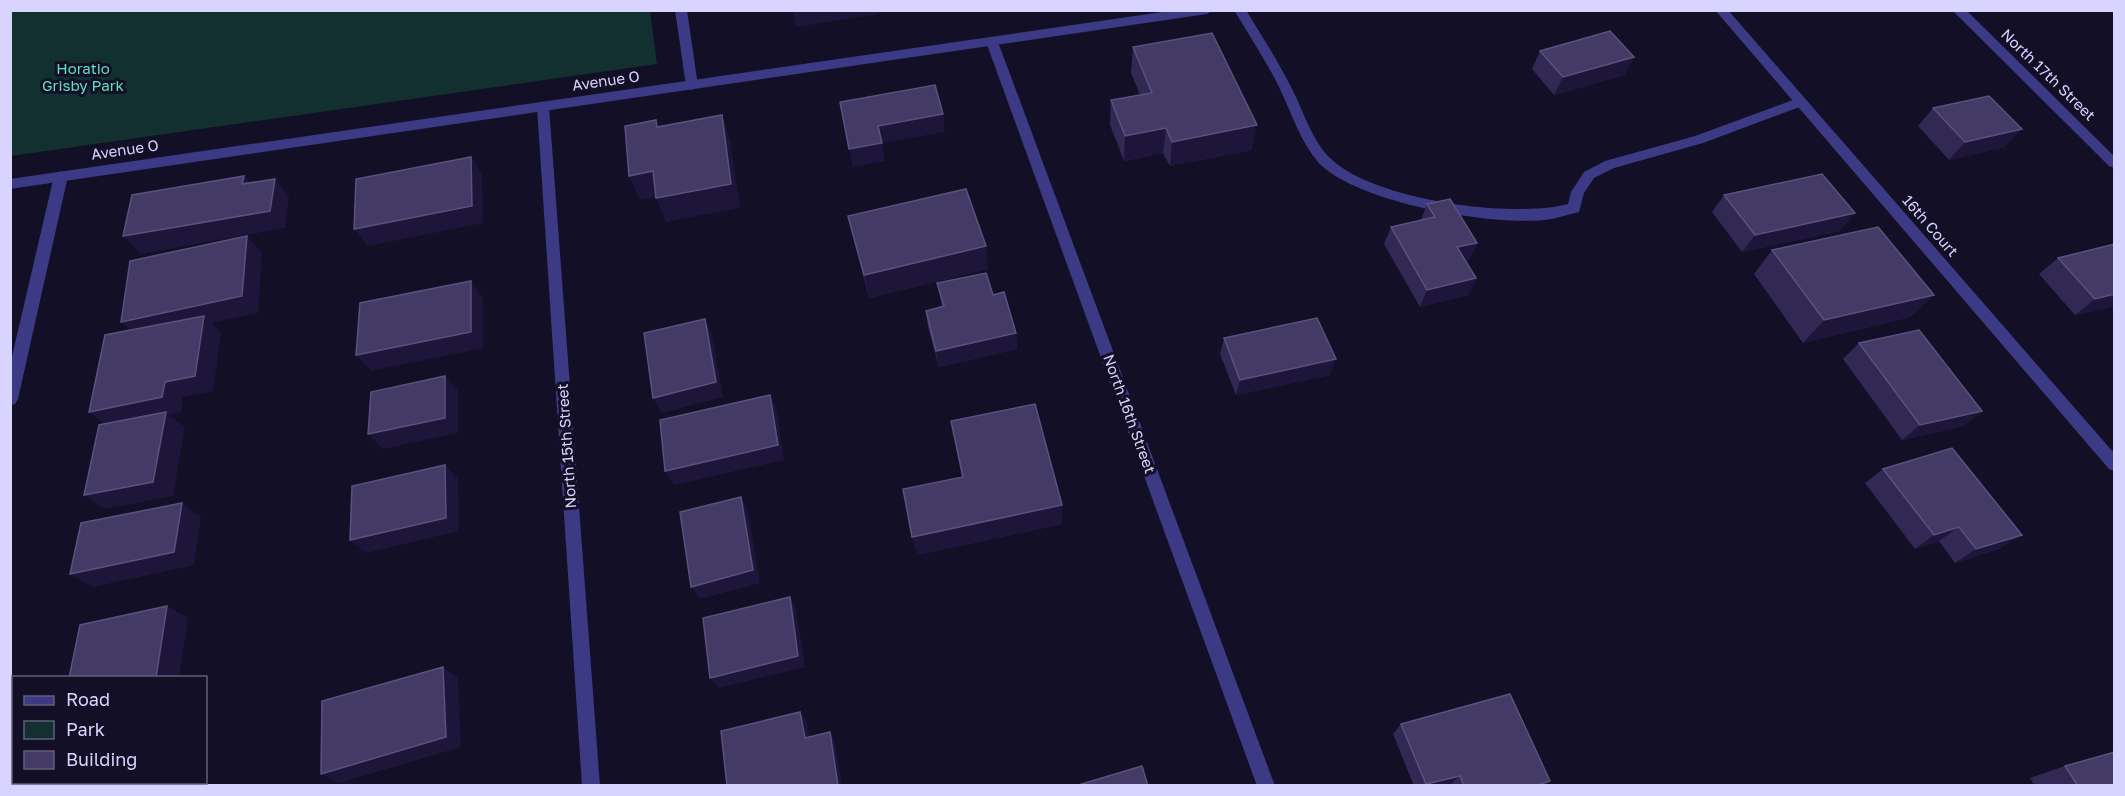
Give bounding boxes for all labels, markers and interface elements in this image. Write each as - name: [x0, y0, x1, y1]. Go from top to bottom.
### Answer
- street label: North 17th Street: [1998, 25, 2100, 124]
- park label: Horatio Grisby Park: [42, 59, 124, 94]
- street label: Avenue O: [571, 66, 641, 94]
- street label: Avenue O: [90, 135, 160, 163]
- street label: 16th Court: [1899, 191, 1962, 260]
- street label: North 16th Street: [1100, 352, 1160, 476]
- street label: North 15th Street: [553, 383, 579, 509]
- legend: [12, 676, 207, 784]
- text: Road: [66, 688, 110, 710]
- text: Park: [66, 718, 105, 740]
- text: Building: [66, 748, 137, 770]

